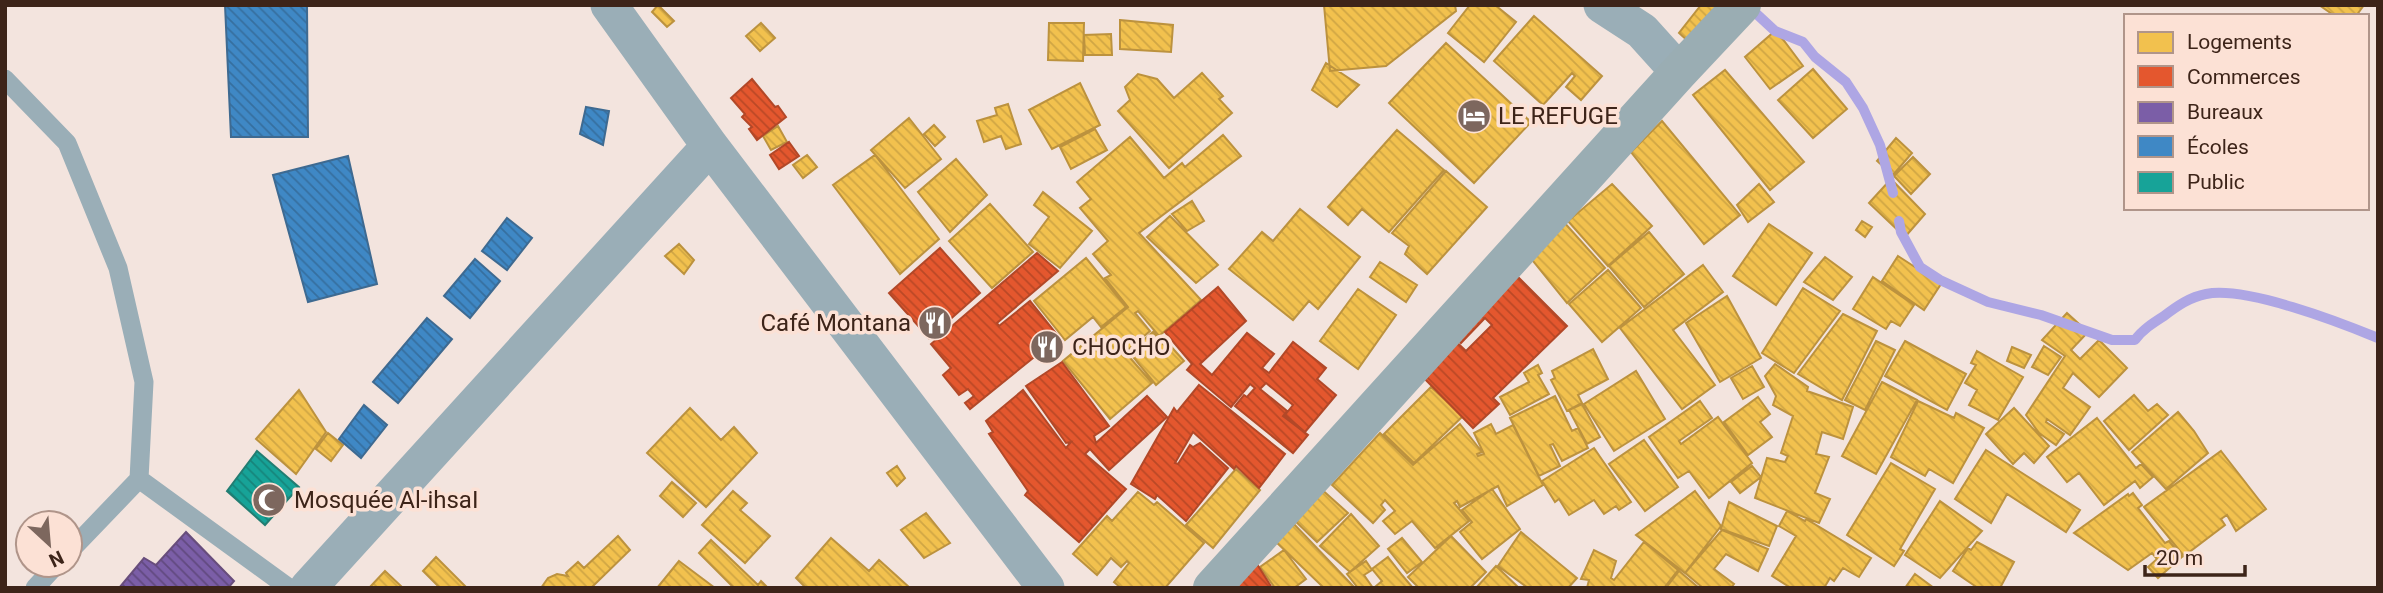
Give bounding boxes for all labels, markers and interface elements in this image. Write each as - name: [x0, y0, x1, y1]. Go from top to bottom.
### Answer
- legend: [2124, 14, 2369, 210]
- text: Logements: [2187, 30, 2292, 54]
- text: Commerces: [2187, 65, 2301, 89]
- hotel icon: LE REFUGE: [1455, 97, 1493, 135]
- text: Bureaux: [2187, 100, 2263, 124]
- place label: LE REFUGE: [1498, 102, 1618, 130]
- text: Écoles: [2187, 135, 2249, 159]
- text: Public: [2187, 170, 2245, 194]
- restaurant icon: Café Montana: [916, 304, 954, 342]
- place label: Café Montana: [760, 309, 911, 337]
- restaurant icon: CHOCHO: [1028, 328, 1066, 366]
- place label: CHOCHO: [1072, 333, 1171, 361]
- mosque icon: Mosquée Al-ihsaI: [250, 481, 288, 519]
- place label: Mosquée Al-ihsaI: [294, 486, 478, 514]
- north arrow: [14, 509, 84, 579]
- scale bar: [2145, 534, 2245, 578]
- text: N: [45, 546, 67, 572]
- text: 20 m: [2156, 546, 2203, 570]

